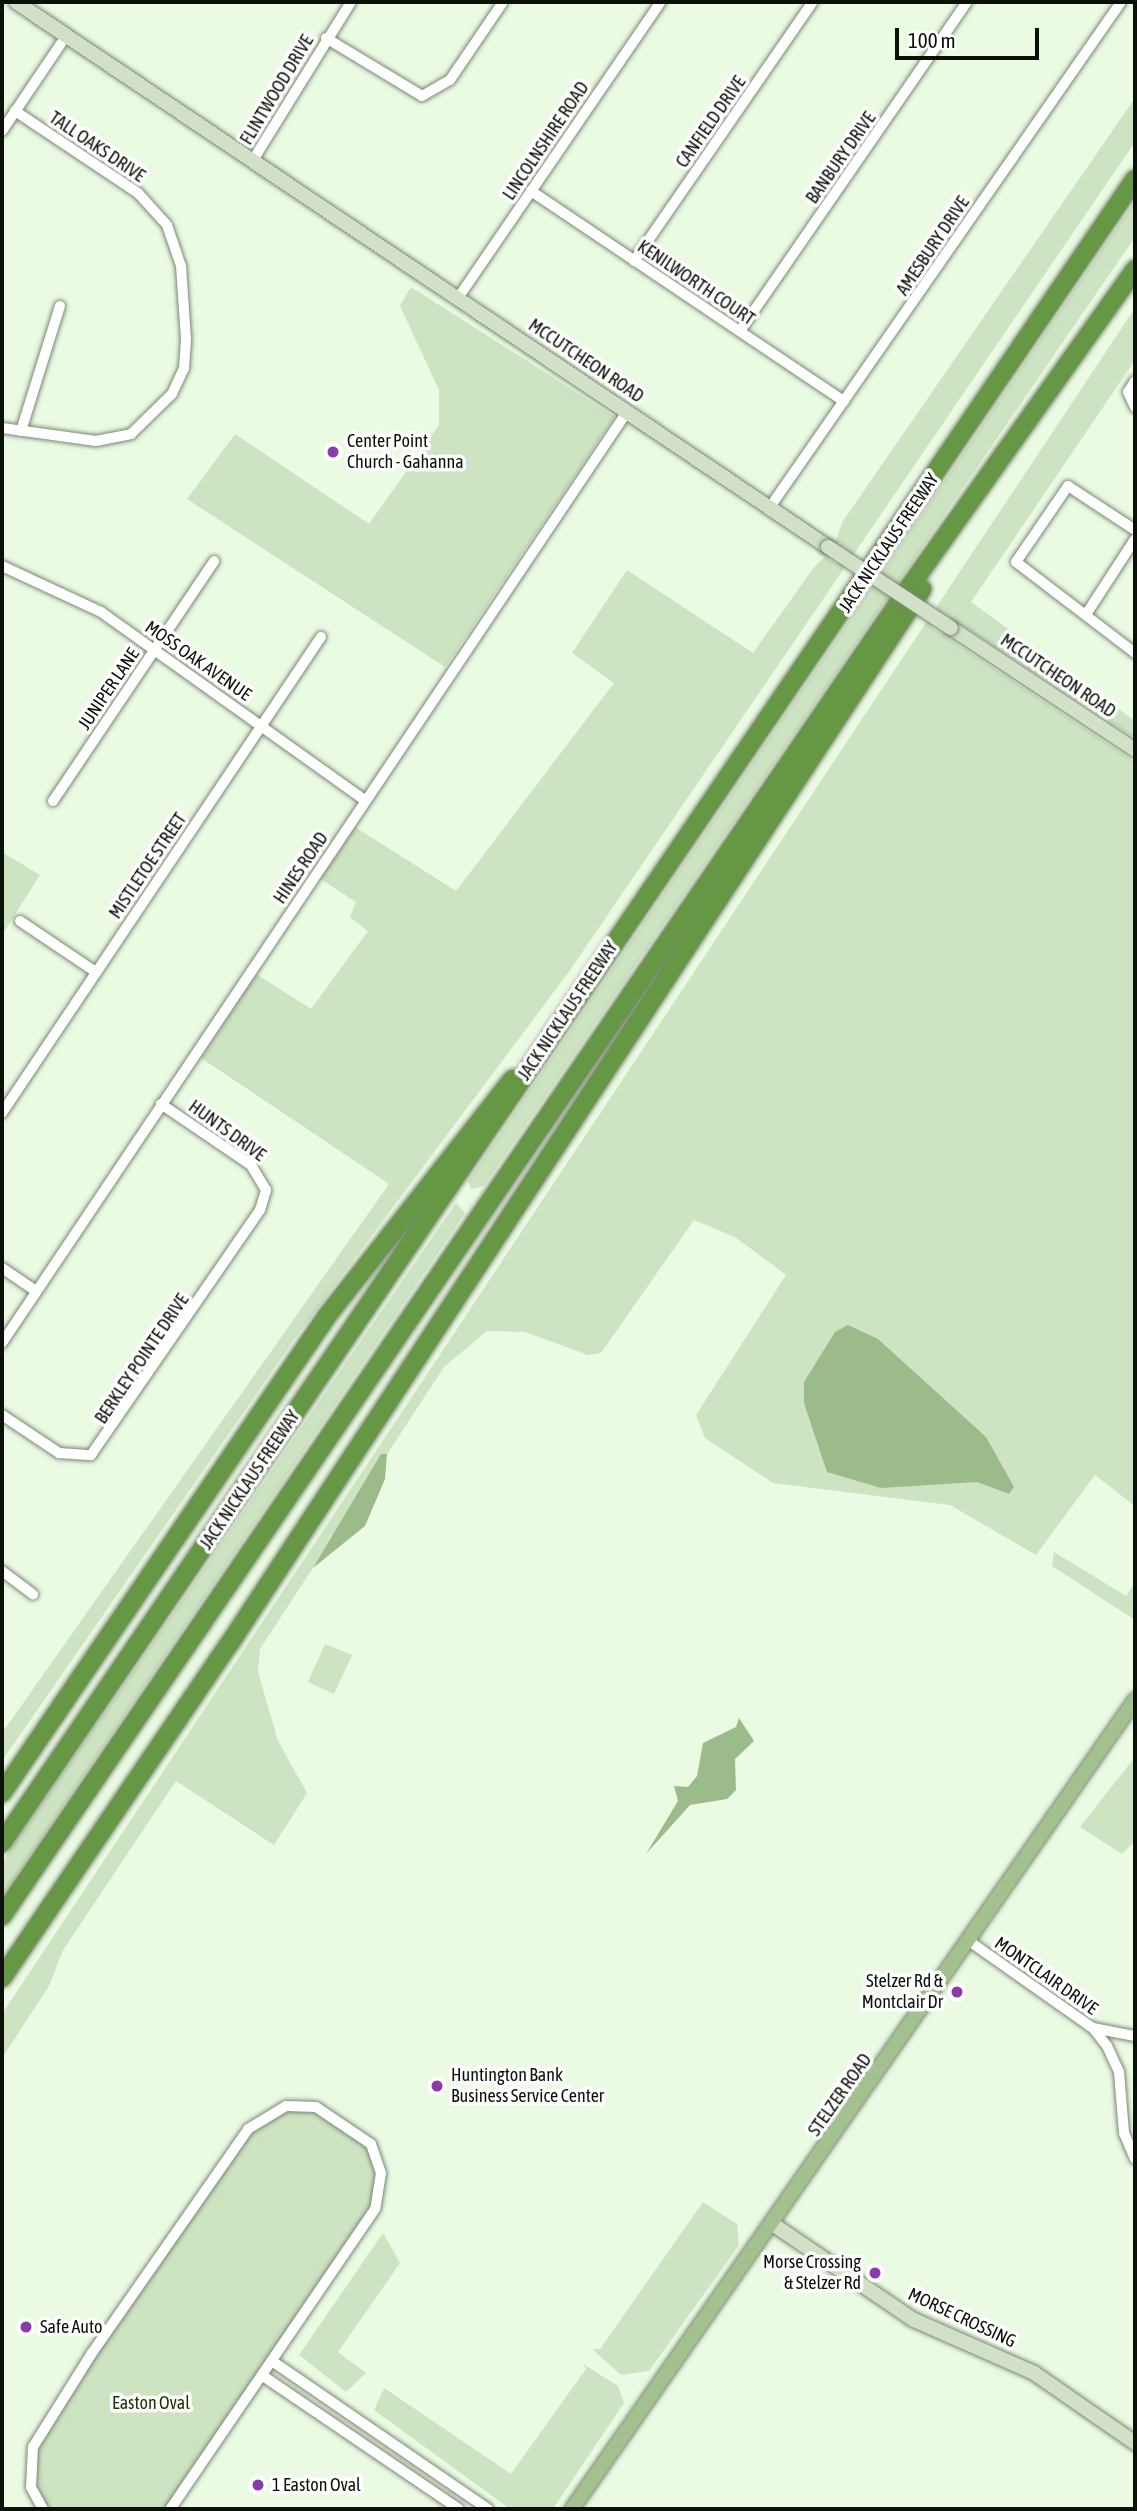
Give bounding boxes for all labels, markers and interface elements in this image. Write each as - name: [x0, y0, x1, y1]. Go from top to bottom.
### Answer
- scale bar: [899, 14, 1042, 58]
- text: 100 m: [908, 28, 956, 52]
- street label: FLINTWOOD DRIVE: [236, 31, 318, 149]
- street label: CANFIELD DRIVE: [672, 72, 750, 172]
- street label: LINCOLNSHIRE ROAD: [498, 78, 594, 204]
- street label: TALL OAKS DRIVE: [45, 107, 149, 187]
- street label: BANBURY DRIVE: [802, 108, 880, 208]
- street label: AMESBURY DRIVE: [892, 192, 974, 300]
- street label: KENILWORTH COURT: [633, 236, 759, 330]
- street label: MCCUTCHEON ROAD: [524, 315, 648, 407]
- place label: Center Point Church - Gahanna: [347, 431, 463, 474]
- marker: Center Point Church - Gahanna: [325, 444, 341, 460]
- street label: JACK NICKLAUS FREEWAY: [835, 470, 943, 616]
- street label: MOSS OAK AVENUE: [141, 616, 255, 706]
- street label: MCCUTCHEON ROAD: [996, 630, 1120, 722]
- street label: JUNIPER LANE: [74, 644, 144, 734]
- street label: MISTLETOE STREET: [105, 809, 191, 923]
- street label: HINES ROAD: [269, 828, 333, 908]
- street label: JACK NICKLAUS FREEWAY: [514, 938, 622, 1084]
- street label: HUNTS DRIVE: [184, 1096, 270, 1166]
- street label: BERKLEY POINTE DRIVE: [91, 1290, 193, 1428]
- street label: JACK NICKLAUS FREEWAY: [196, 1407, 304, 1553]
- street label: MONTCLAIR DRIVE: [990, 1932, 1102, 2020]
- place label: Stelzer Rd & Montclair Dr: [862, 1971, 943, 2014]
- marker: Stelzer Rd & Montclair Dr: [949, 1984, 965, 2000]
- street label: STELZER ROAD: [804, 2050, 876, 2140]
- place label: Huntington Bank Business Service Center: [451, 2065, 604, 2108]
- marker: Huntington Bank Business Service Center: [429, 2078, 445, 2094]
- place label: Morse Crossing & Stelzer Rd: [763, 2252, 861, 2294]
- marker: Morse Crossing & Stelzer Rd: [867, 2265, 883, 2281]
- street label: MORSE CROSSING: [905, 2284, 1019, 2352]
- place label: Safe Auto: [40, 2316, 103, 2338]
- marker: Safe Auto: [18, 2319, 34, 2335]
- park label: Easton Oval: [112, 2392, 190, 2414]
- place label: 1 Easton Oval: [272, 2474, 361, 2496]
- marker: 1 Easton Oval: [250, 2477, 266, 2493]

